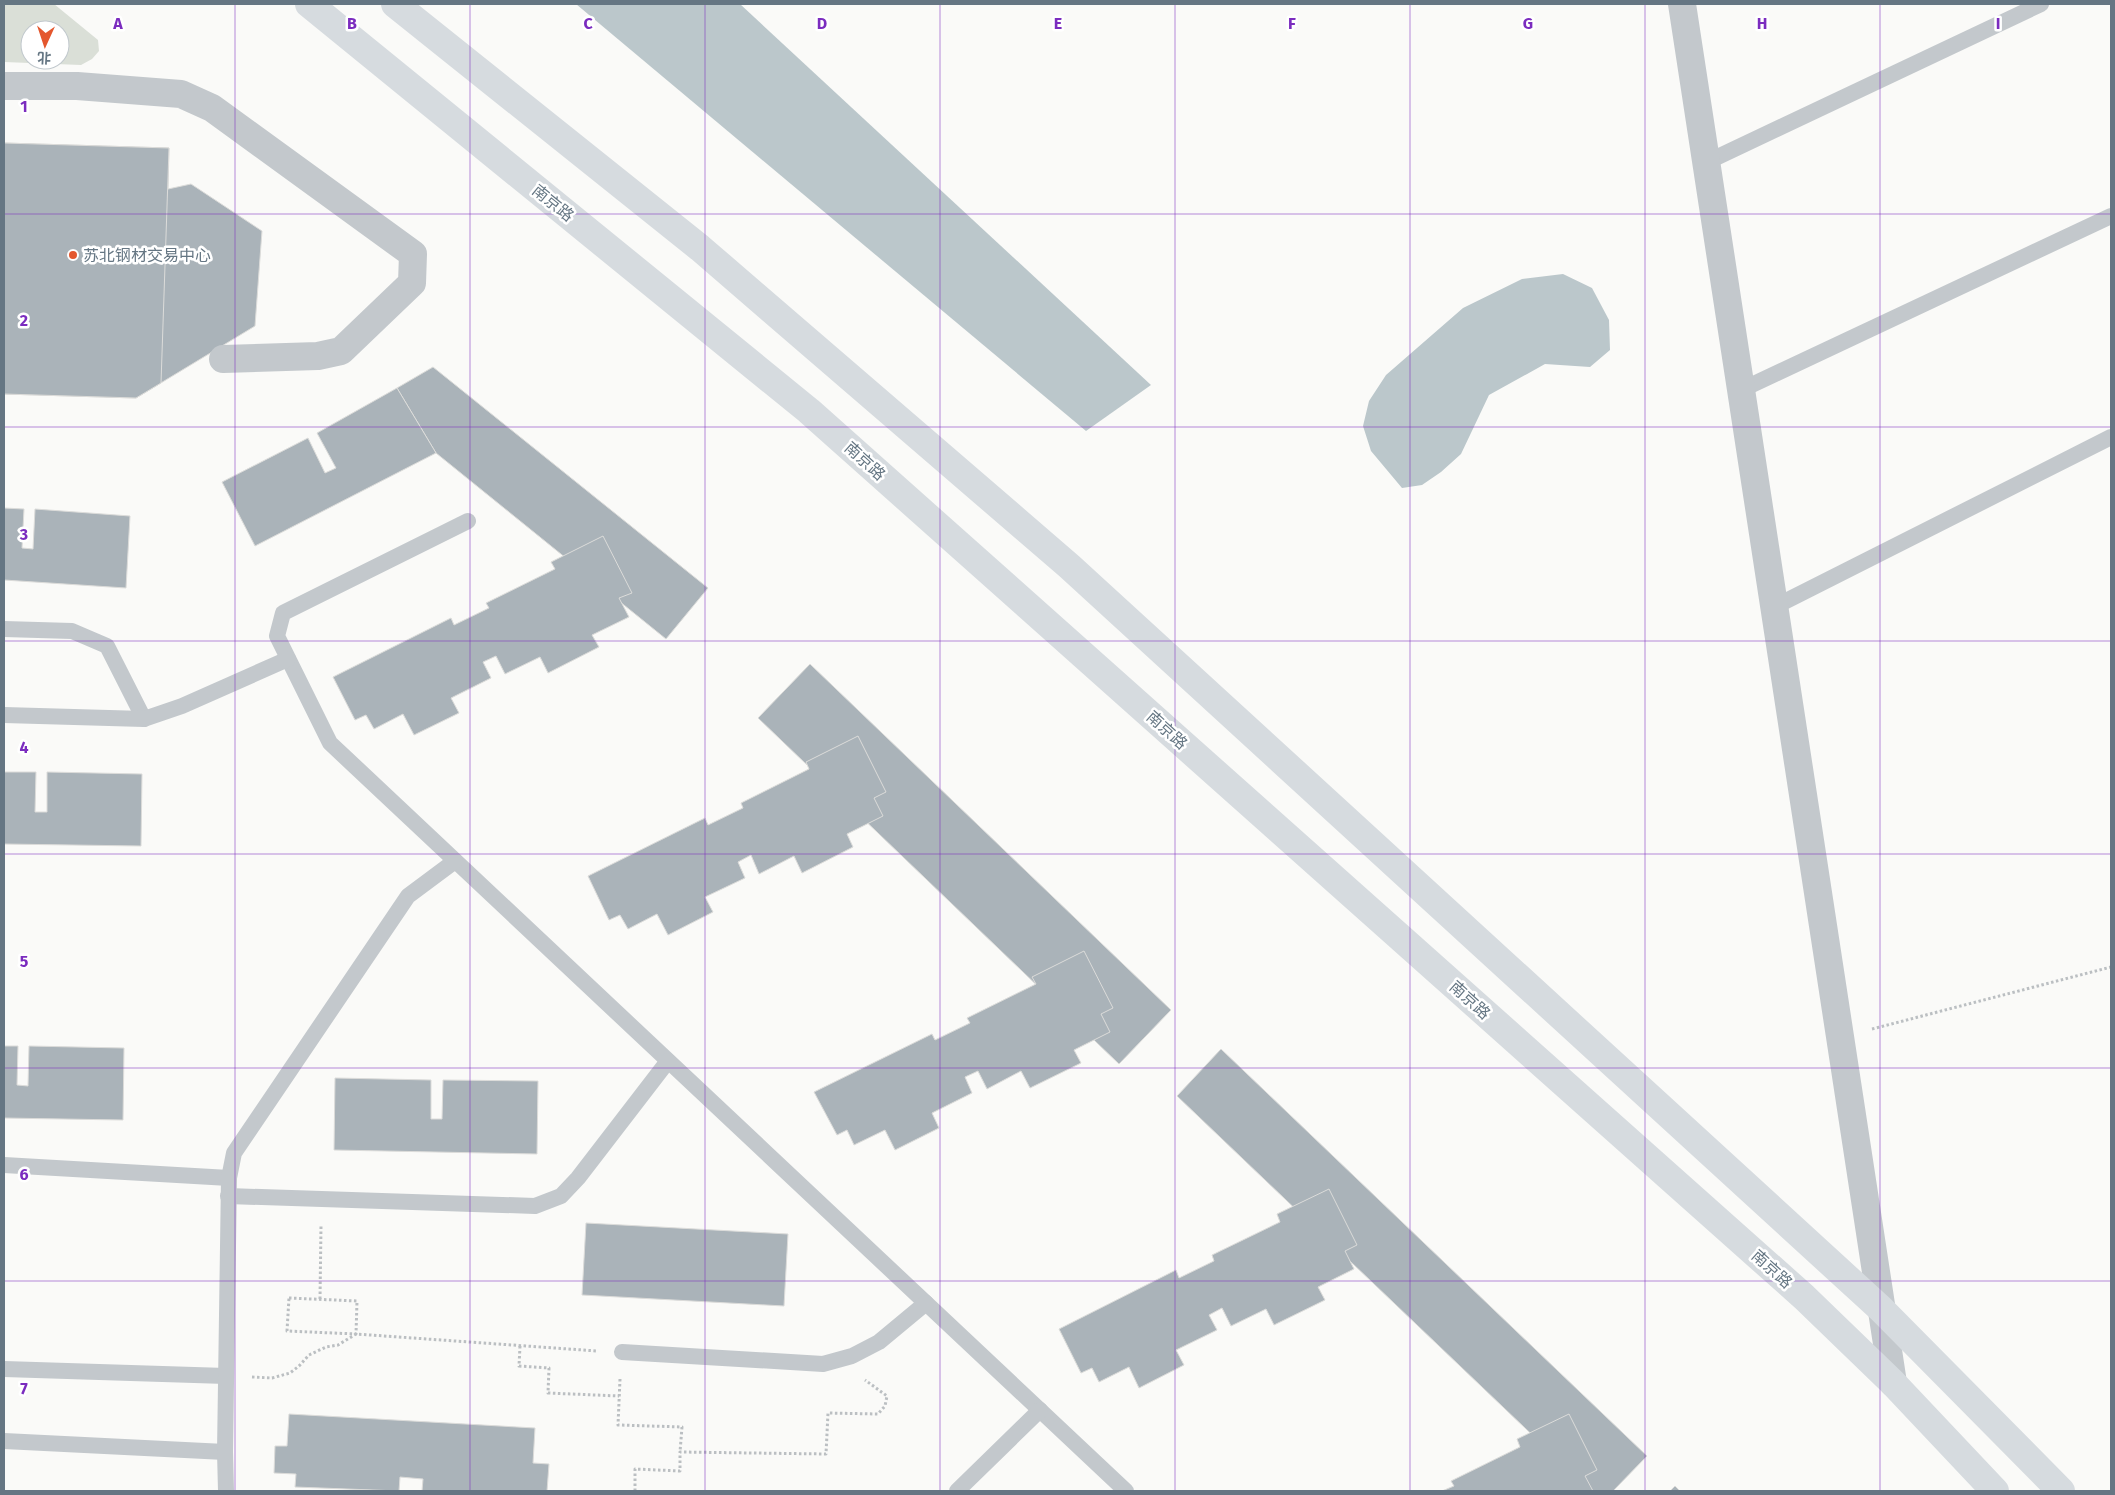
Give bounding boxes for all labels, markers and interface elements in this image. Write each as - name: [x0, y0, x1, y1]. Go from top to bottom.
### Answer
- text: A: [112, 14, 123, 33]
- text: B: [347, 14, 357, 33]
- text: C: [583, 14, 593, 33]
- text: D: [817, 14, 827, 33]
- text: E: [1054, 14, 1062, 33]
- text: F: [1288, 14, 1296, 33]
- text: G: [1523, 14, 1533, 33]
- text: H: [1757, 14, 1767, 33]
- text: I: [1996, 14, 2000, 33]
- north arrow: [20, 20, 70, 70]
- text: 北: [37, 49, 52, 66]
- text: 1: [20, 97, 28, 116]
- street label: 南京路: [528, 181, 578, 225]
- place label: 苏北钢材交易中心: [83, 246, 211, 265]
- marker: 苏北钢材交易中心: [67, 249, 79, 261]
- text: 2: [20, 311, 28, 330]
- street label: 南京路: [841, 438, 889, 484]
- text: 3: [19, 525, 28, 544]
- street label: 南京路: [1143, 707, 1191, 753]
- text: 4: [19, 738, 29, 757]
- text: 5: [20, 952, 29, 971]
- street label: 南京路: [1446, 977, 1494, 1023]
- text: 6: [19, 1165, 29, 1184]
- street label: 南京路: [1748, 1246, 1796, 1292]
- text: 7: [20, 1379, 28, 1398]

